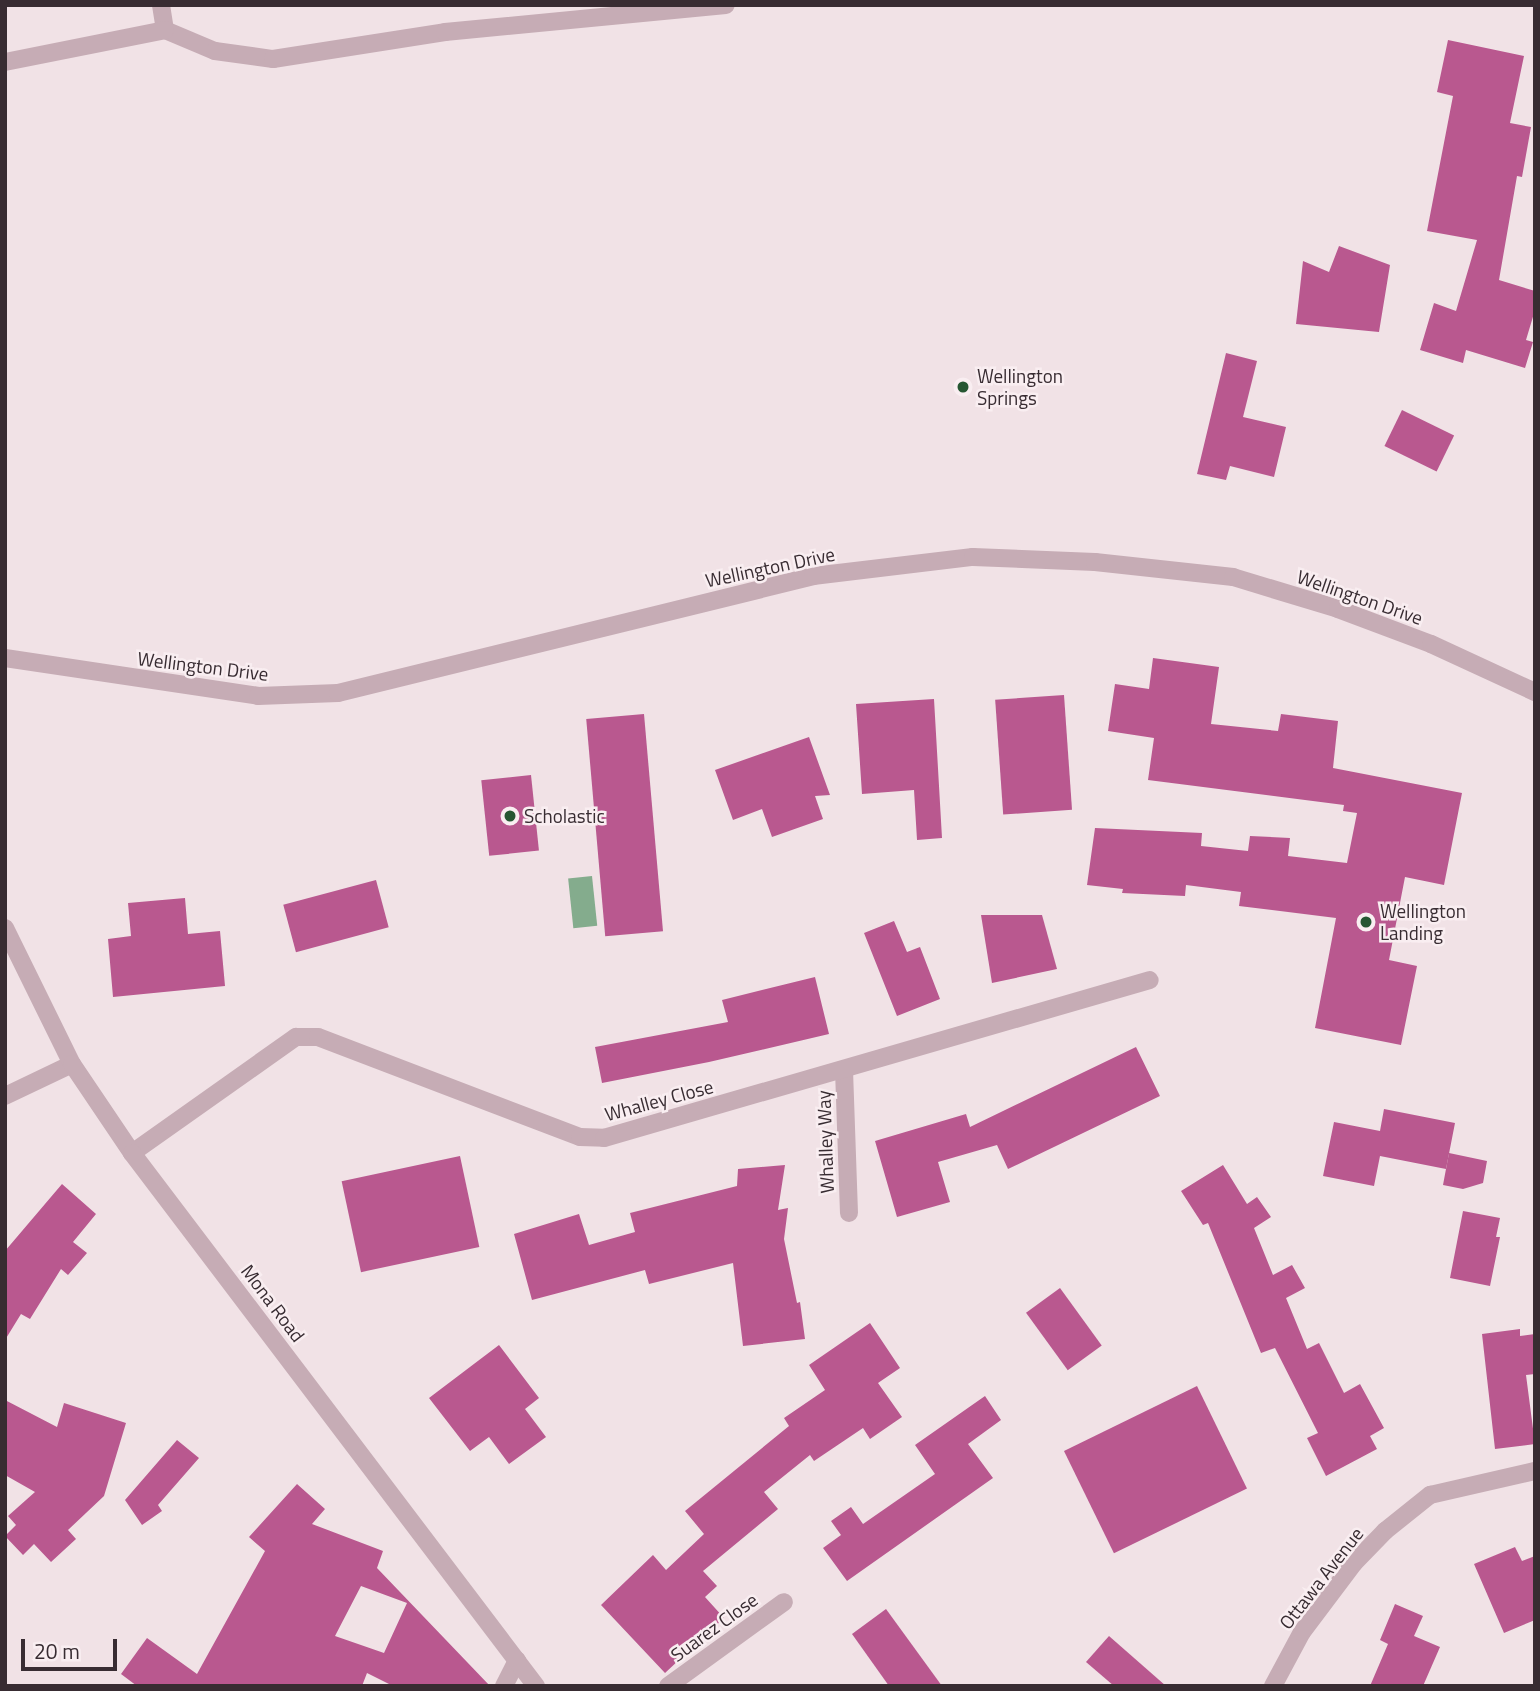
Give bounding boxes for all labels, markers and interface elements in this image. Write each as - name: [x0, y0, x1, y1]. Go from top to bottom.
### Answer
- place label: Wellington Springs: [977, 365, 1063, 409]
- marker: Wellington Springs: [955, 379, 971, 395]
- street label: Wellington Drive: [703, 542, 837, 592]
- street label: Wellington Drive: [1294, 565, 1426, 629]
- street label: Wellington Drive: [136, 647, 270, 685]
- place label: Scholastic: [524, 805, 605, 827]
- marker: Scholastic: [502, 808, 518, 824]
- place label: Wellington Landing: [1380, 900, 1466, 944]
- marker: Wellington Landing: [1358, 914, 1374, 930]
- street label: Whalley Close: [602, 1075, 716, 1125]
- street label: Whalley Way: [812, 1090, 838, 1194]
- street label: Mona Road: [237, 1260, 309, 1346]
- street label: Ottawa Avenue: [1274, 1523, 1368, 1633]
- street label: Suarez Close: [666, 1588, 762, 1666]
- scale bar: [24, 1624, 121, 1668]
- text: 20 m: [34, 1635, 80, 1667]

